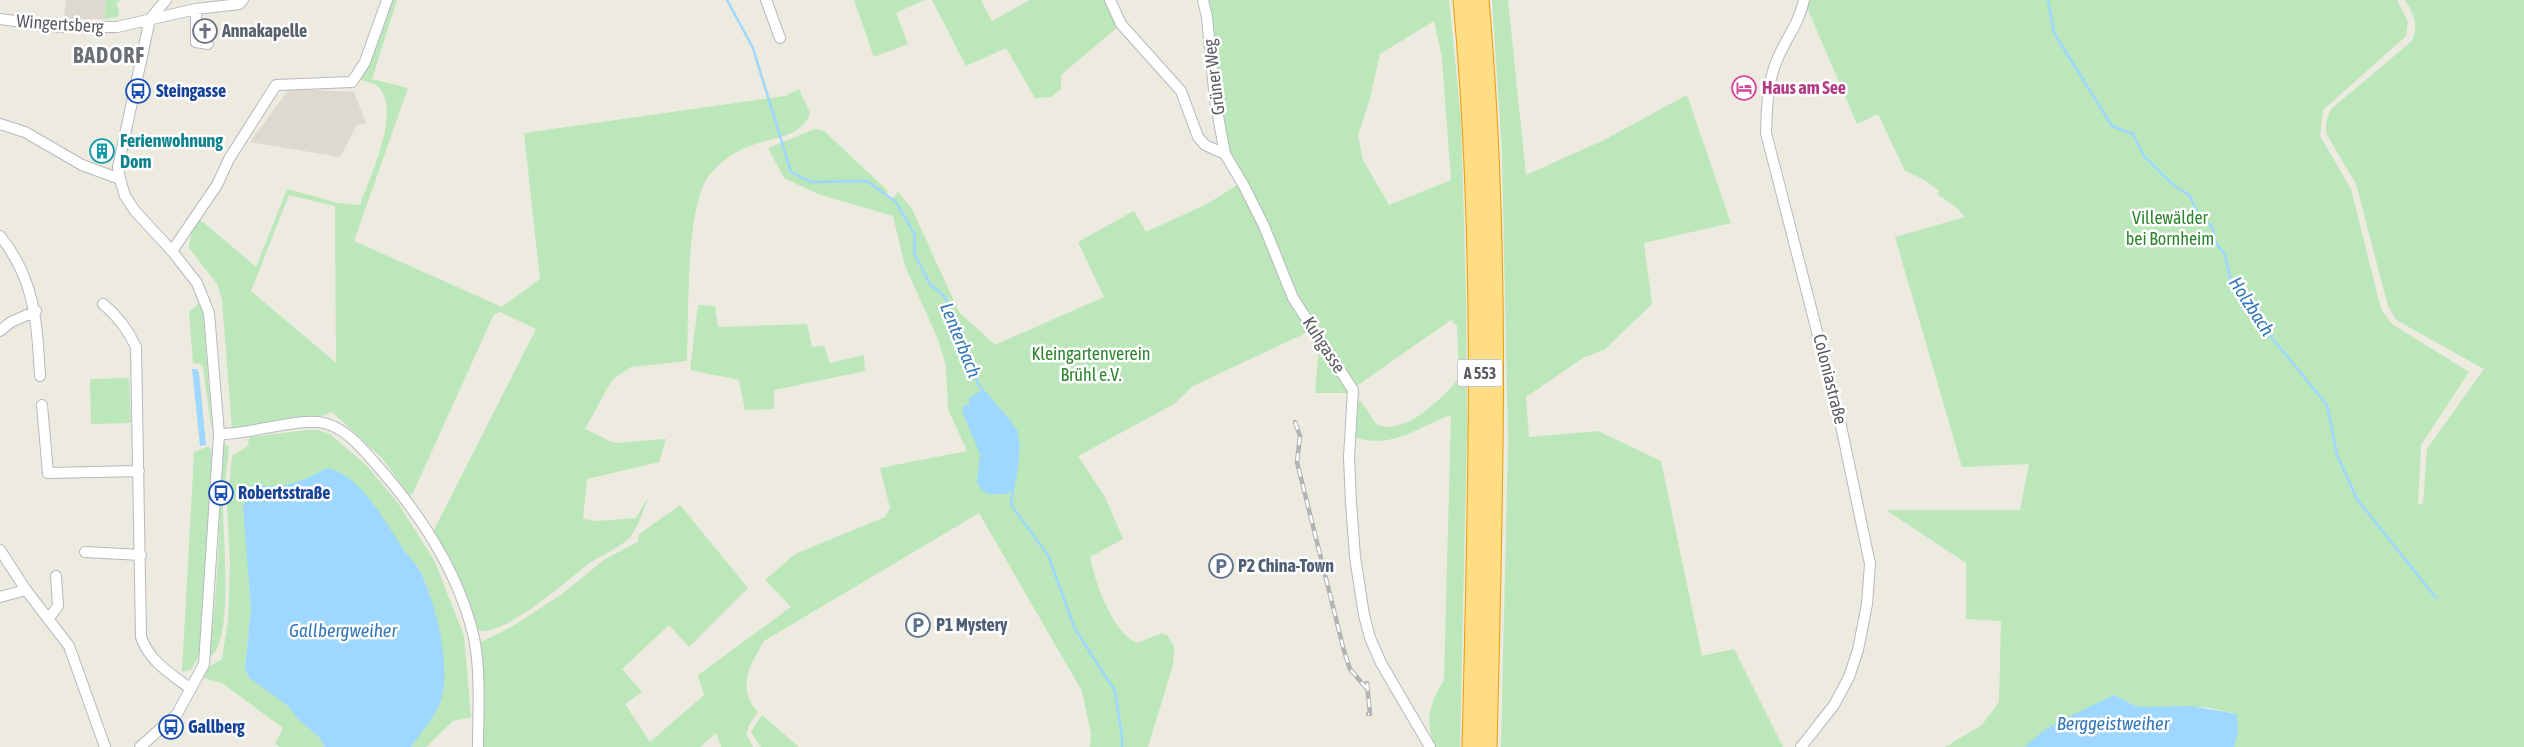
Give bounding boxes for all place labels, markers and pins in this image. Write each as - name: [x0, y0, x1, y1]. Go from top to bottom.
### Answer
- church icon: Annakapelle: [192, 18, 218, 44]
- place label: Annakapelle: [221, 20, 307, 41]
- hotel icon: Haus am See: [1731, 75, 1757, 101]
- place label: Haus am See: [1762, 77, 1846, 98]
- bus stop icon: Steingasse: [125, 78, 151, 104]
- place label: Steingasse: [156, 80, 226, 101]
- place label: Ferienwohnung Dom: [120, 130, 223, 172]
- building icon: Ferienwohnung Dom: [89, 138, 115, 164]
- bus stop icon: Robertsstraße: [208, 480, 234, 506]
- place label: Robertsstraße: [238, 482, 330, 503]
- parking icon: P2 China-Town: [1208, 553, 1234, 579]
- place label: P2 China-Town: [1238, 555, 1334, 576]
- parking icon: P1 Mystery: [905, 612, 931, 638]
- place label: P1 Mystery: [936, 614, 1008, 635]
- bus stop icon: Gallberg: [158, 714, 184, 740]
- place label: Gallberg: [188, 716, 245, 737]

